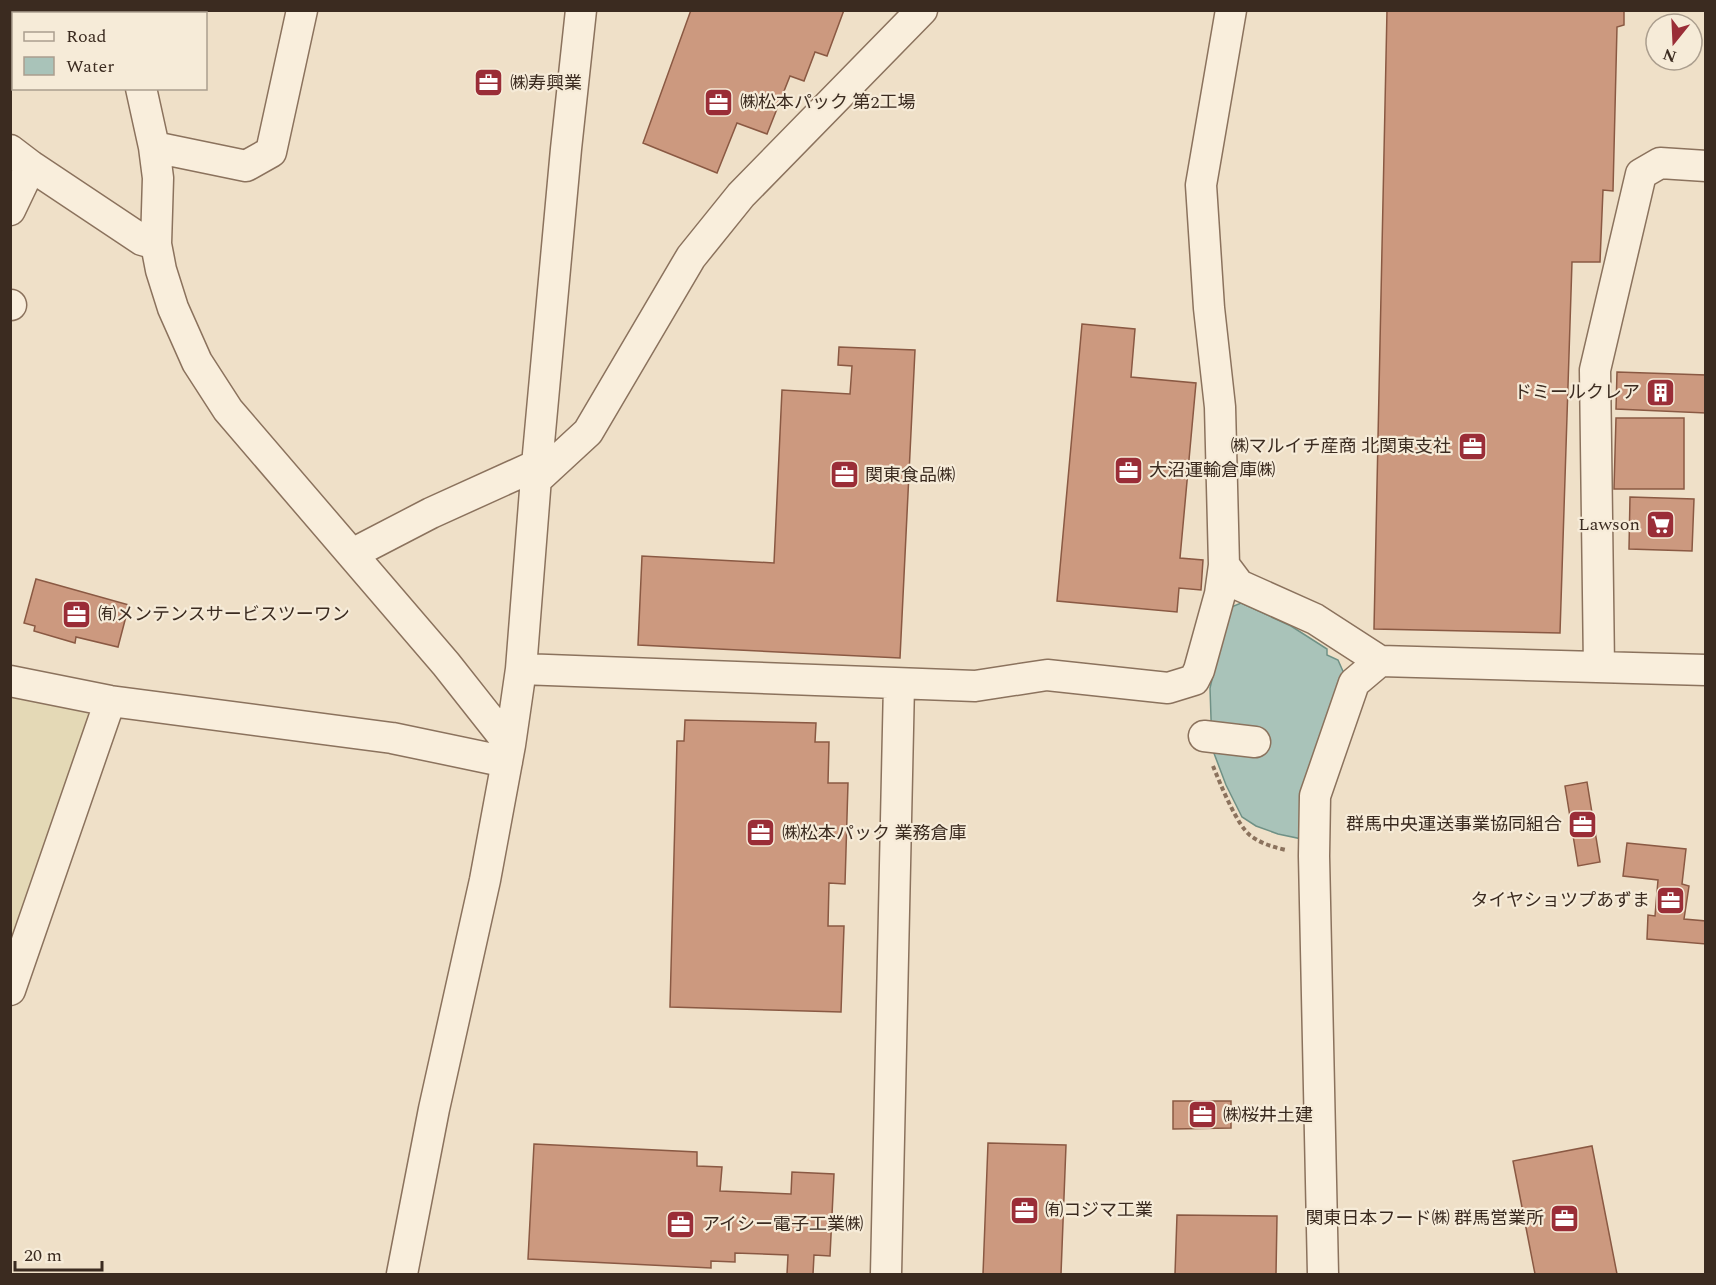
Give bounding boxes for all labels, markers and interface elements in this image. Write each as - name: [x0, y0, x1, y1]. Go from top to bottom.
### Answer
- legend: [12, 12, 207, 90]
- north arrow: [1644, 12, 1704, 72]
- text: Road: [66, 23, 107, 50]
- text: N: [1660, 42, 1680, 69]
- text: Water: [66, 53, 114, 80]
- office icon: ㈱寿興業: [473, 67, 505, 99]
- place label: ㈱寿興業: [510, 70, 582, 97]
- office icon: ㈱松本パック 第2工場: [703, 86, 735, 118]
- place label: ㈱松本パック 第2工場: [740, 89, 916, 116]
- building icon: ドミールクレア: [1645, 376, 1677, 408]
- place label: ドミールクレア: [1514, 379, 1640, 406]
- office icon: ㈱マルイチ産商 北関東支社: [1456, 430, 1488, 462]
- place label: ㈱マルイチ産商 北関東支社: [1231, 433, 1451, 460]
- office icon: 大沼運輸倉庫㈱: [1112, 454, 1144, 486]
- place label: 大沼運輸倉庫㈱: [1149, 457, 1275, 484]
- office icon: 関東食品㈱: [828, 459, 860, 491]
- place label: 関東食品㈱: [865, 462, 955, 489]
- supermarket icon: Lawson: [1645, 508, 1677, 540]
- place label: Lawson: [1578, 511, 1640, 538]
- office icon: ㈲メンテンスサービスツーワン: [61, 598, 93, 630]
- place label: ㈲メンテンスサービスツーワン: [98, 601, 350, 628]
- office icon: 群馬中央運送事業協同組合: [1567, 808, 1599, 840]
- place label: 群馬中央運送事業協同組合: [1346, 811, 1562, 838]
- office icon: ㈱松本パック 業務倉庫: [745, 817, 777, 849]
- place label: ㈱松本パック 業務倉庫: [782, 820, 967, 847]
- office icon: タイヤショツプあずま: [1655, 884, 1687, 916]
- place label: タイヤショツプあずま: [1471, 887, 1650, 914]
- office icon: ㈱桜井土建: [1186, 1099, 1218, 1131]
- place label: ㈱桜井土建: [1223, 1102, 1313, 1129]
- office icon: ㈲コジマ工業: [1008, 1194, 1040, 1226]
- place label: ㈲コジマ工業: [1045, 1197, 1153, 1224]
- office icon: 関東日本フード㈱ 群馬営業所: [1549, 1202, 1581, 1234]
- place label: 関東日本フード㈱ 群馬営業所: [1306, 1205, 1544, 1232]
- office icon: アイシー電子工業㈱: [665, 1208, 697, 1240]
- place label: アイシー電子工業㈱: [702, 1211, 863, 1238]
- scale bar: [15, 1234, 102, 1272]
- text: 20 m: [24, 1242, 62, 1269]

